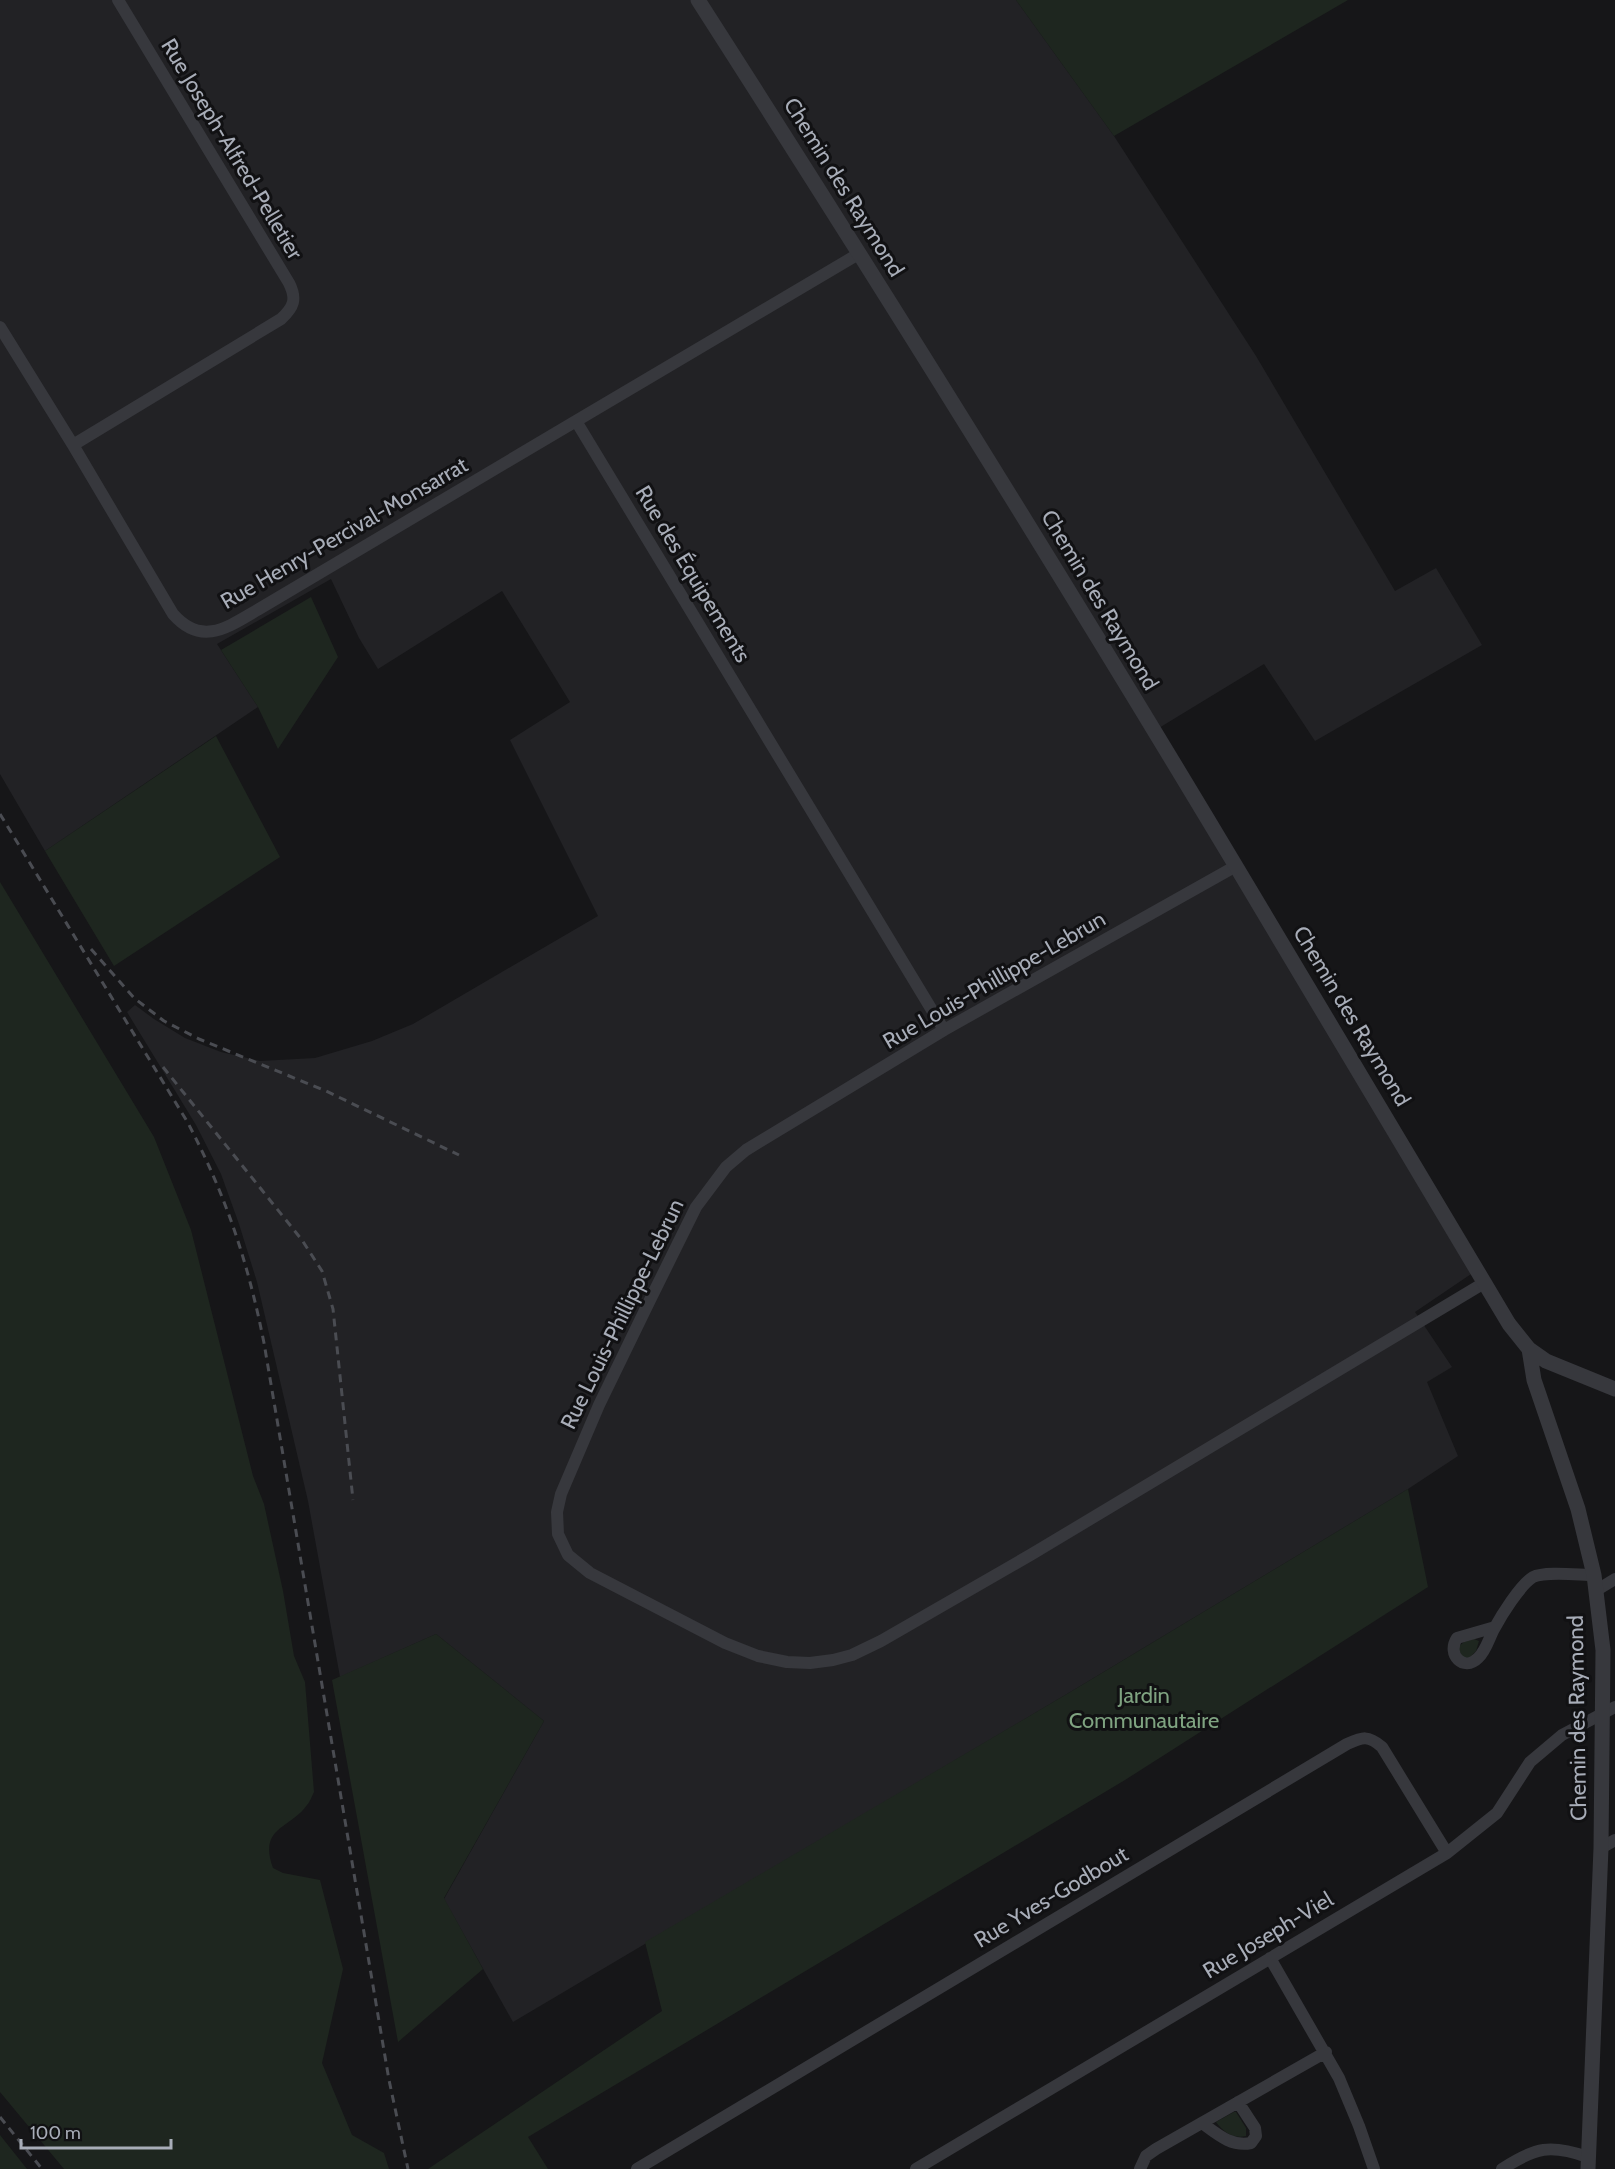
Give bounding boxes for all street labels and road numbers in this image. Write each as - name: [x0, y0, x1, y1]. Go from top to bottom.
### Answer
- street label: Rue Joseph-Alfred-Pelletier: [155, 34, 309, 264]
- street label: Chemin des Raymond: [778, 93, 910, 281]
- street label: Rue Henry-Percival-Monsarrat: [216, 451, 473, 615]
- street label: Rue des Équipements: [630, 481, 756, 667]
- street label: Chemin des Raymond: [1035, 505, 1165, 695]
- street label: Rue Louis-Phillippe-Lebrun: [878, 905, 1110, 1055]
- street label: Chemin des Raymond: [1287, 921, 1417, 1111]
- street label: Rue Louis-Phillippe-Lebrun: [555, 1195, 689, 1433]
- street label: Chemin des Raymond: [1562, 1615, 1592, 1821]
- street label: Rue Yves-Godbout: [969, 1840, 1133, 1954]
- street label: Rue Joseph-Viel: [1198, 1885, 1339, 1984]

